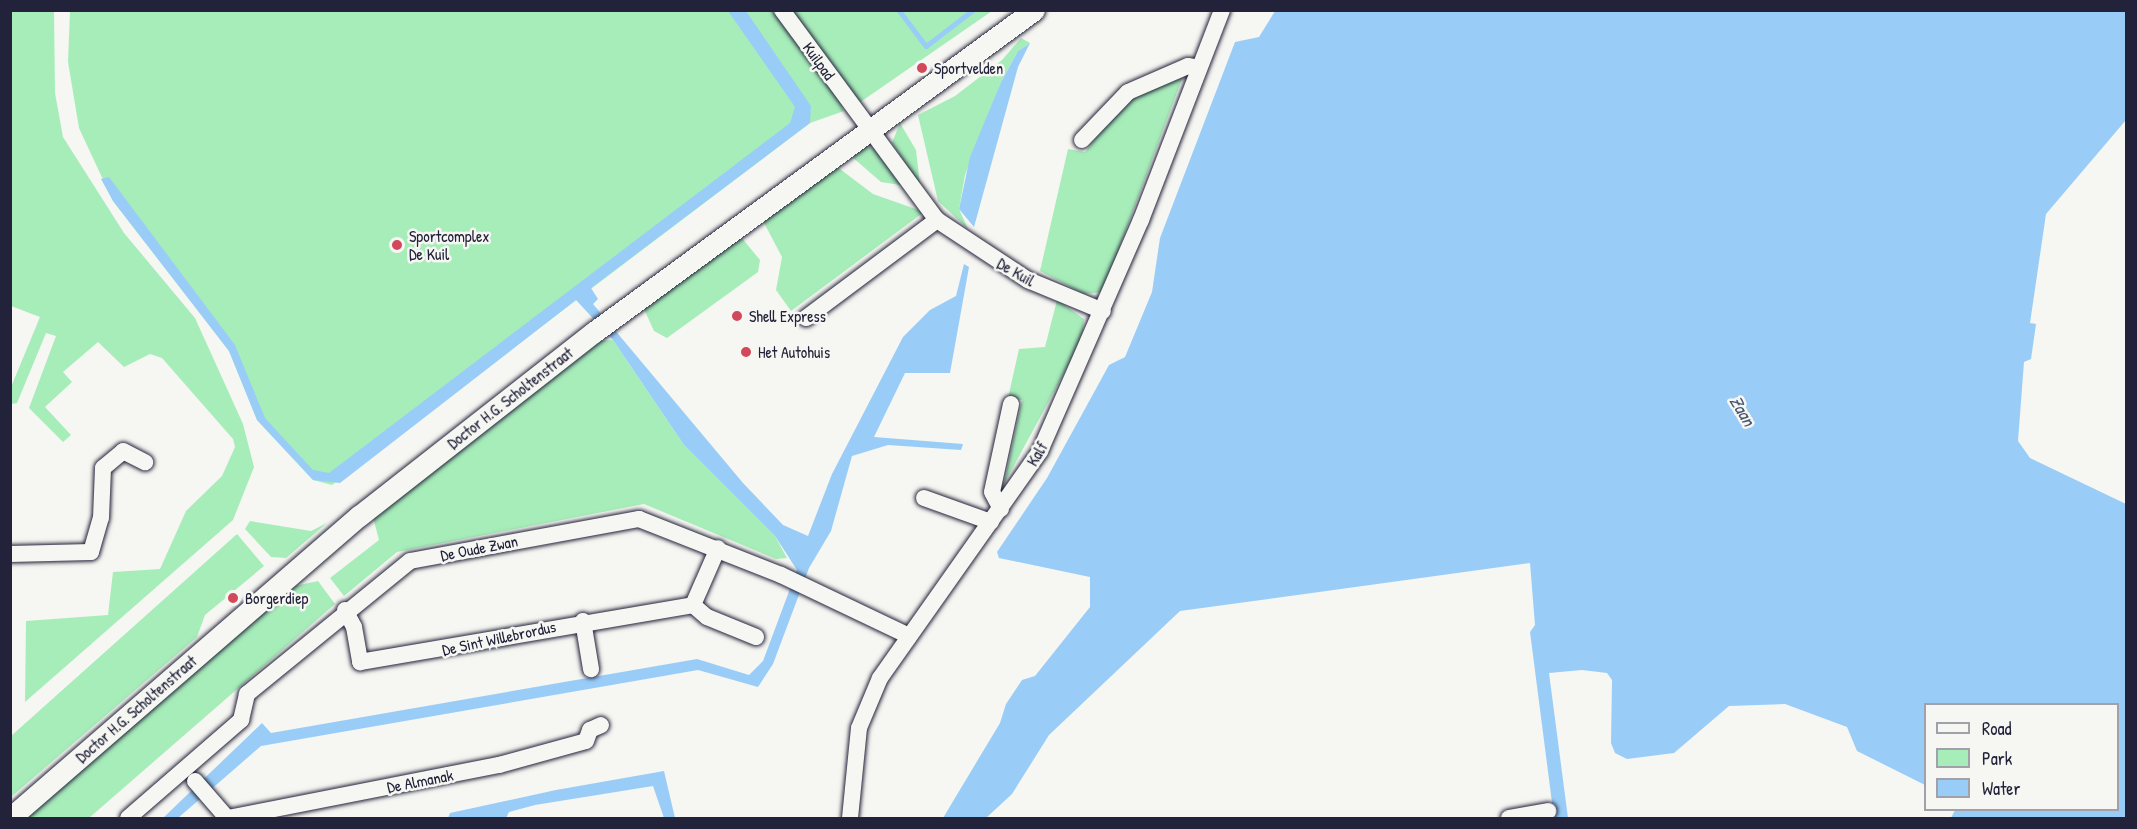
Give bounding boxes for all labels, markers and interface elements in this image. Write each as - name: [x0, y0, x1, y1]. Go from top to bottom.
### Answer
- street label: Kuilpad: [799, 38, 839, 84]
- place label: Sportvelden: [934, 58, 1003, 78]
- marker: Sportvelden: [915, 61, 929, 75]
- place label: Sportcomplex De Kuil: [409, 226, 489, 264]
- marker: Sportcomplex De Kuil: [390, 238, 404, 252]
- street label: De Kuil: [994, 254, 1038, 290]
- place label: Shell Express: [749, 306, 826, 326]
- marker: Shell Express: [730, 309, 744, 323]
- place label: Het Autohuis: [758, 342, 830, 362]
- street label: Doctor H.G. Scholtenstraat: [444, 343, 576, 453]
- marker: Het Autohuis: [739, 345, 753, 359]
- water label: Zaan: [1725, 392, 1759, 430]
- street label: Kalf: [1022, 438, 1052, 470]
- street label: De Oude Zwan: [439, 531, 519, 565]
- place label: Borgerdiep: [245, 588, 308, 608]
- marker: Borgerdiep: [226, 591, 240, 605]
- street label: De Sint Willebrordus: [440, 617, 558, 659]
- street label: Doctor H.G. Scholtenstraat: [72, 651, 200, 767]
- legend: [1924, 703, 2119, 811]
- text: Road: [1982, 716, 2012, 741]
- text: Park: [1982, 746, 2012, 771]
- street label: De Almanak: [385, 765, 455, 797]
- text: Water: [1982, 776, 2020, 801]

